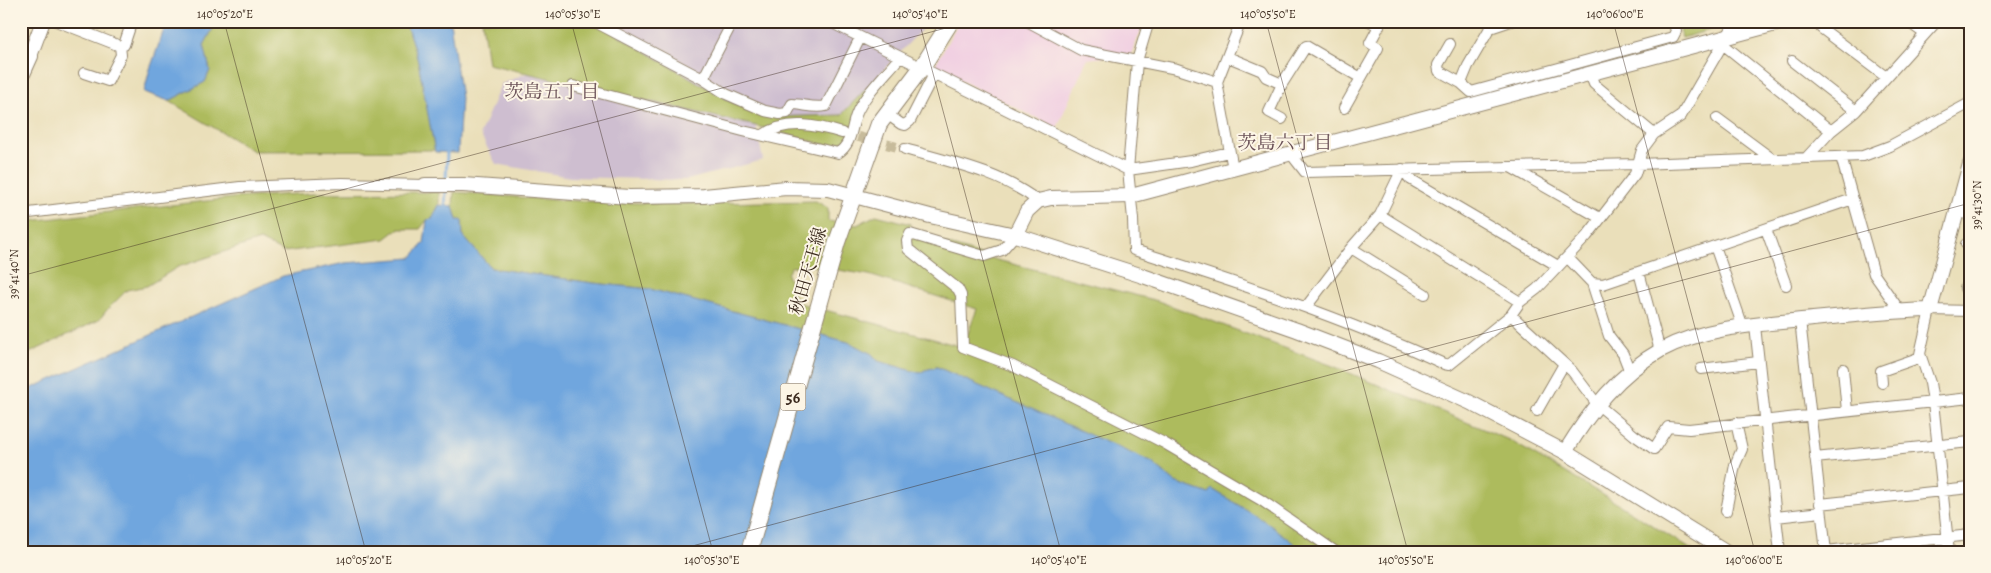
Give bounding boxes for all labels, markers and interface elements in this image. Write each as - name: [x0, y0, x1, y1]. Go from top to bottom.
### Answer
- text: 140°05'20"E: [197, 6, 253, 22]
- text: 140°05'30"E: [545, 6, 601, 22]
- text: 140°05'40"E: [892, 6, 948, 22]
- text: 140°05'50"E: [1240, 6, 1296, 22]
- text: 140°06'00"E: [1586, 6, 1644, 22]
- district label: 茨島五丁目: [504, 79, 600, 105]
- district label: 茨島六丁目: [1237, 130, 1333, 156]
- text: 39°41'30"N: [1969, 180, 1985, 230]
- street label: 秋田天王線: [784, 224, 832, 318]
- text: 39°41'40"N: [6, 249, 22, 299]
- road number: 56: [780, 384, 806, 411]
- text: 140°05'20"E: [336, 552, 392, 568]
- text: 140°05'30"E: [684, 552, 740, 568]
- text: 140°05'40"E: [1031, 552, 1087, 568]
- text: 140°05'50"E: [1378, 552, 1434, 568]
- text: 140°06'00"E: [1725, 552, 1783, 568]

